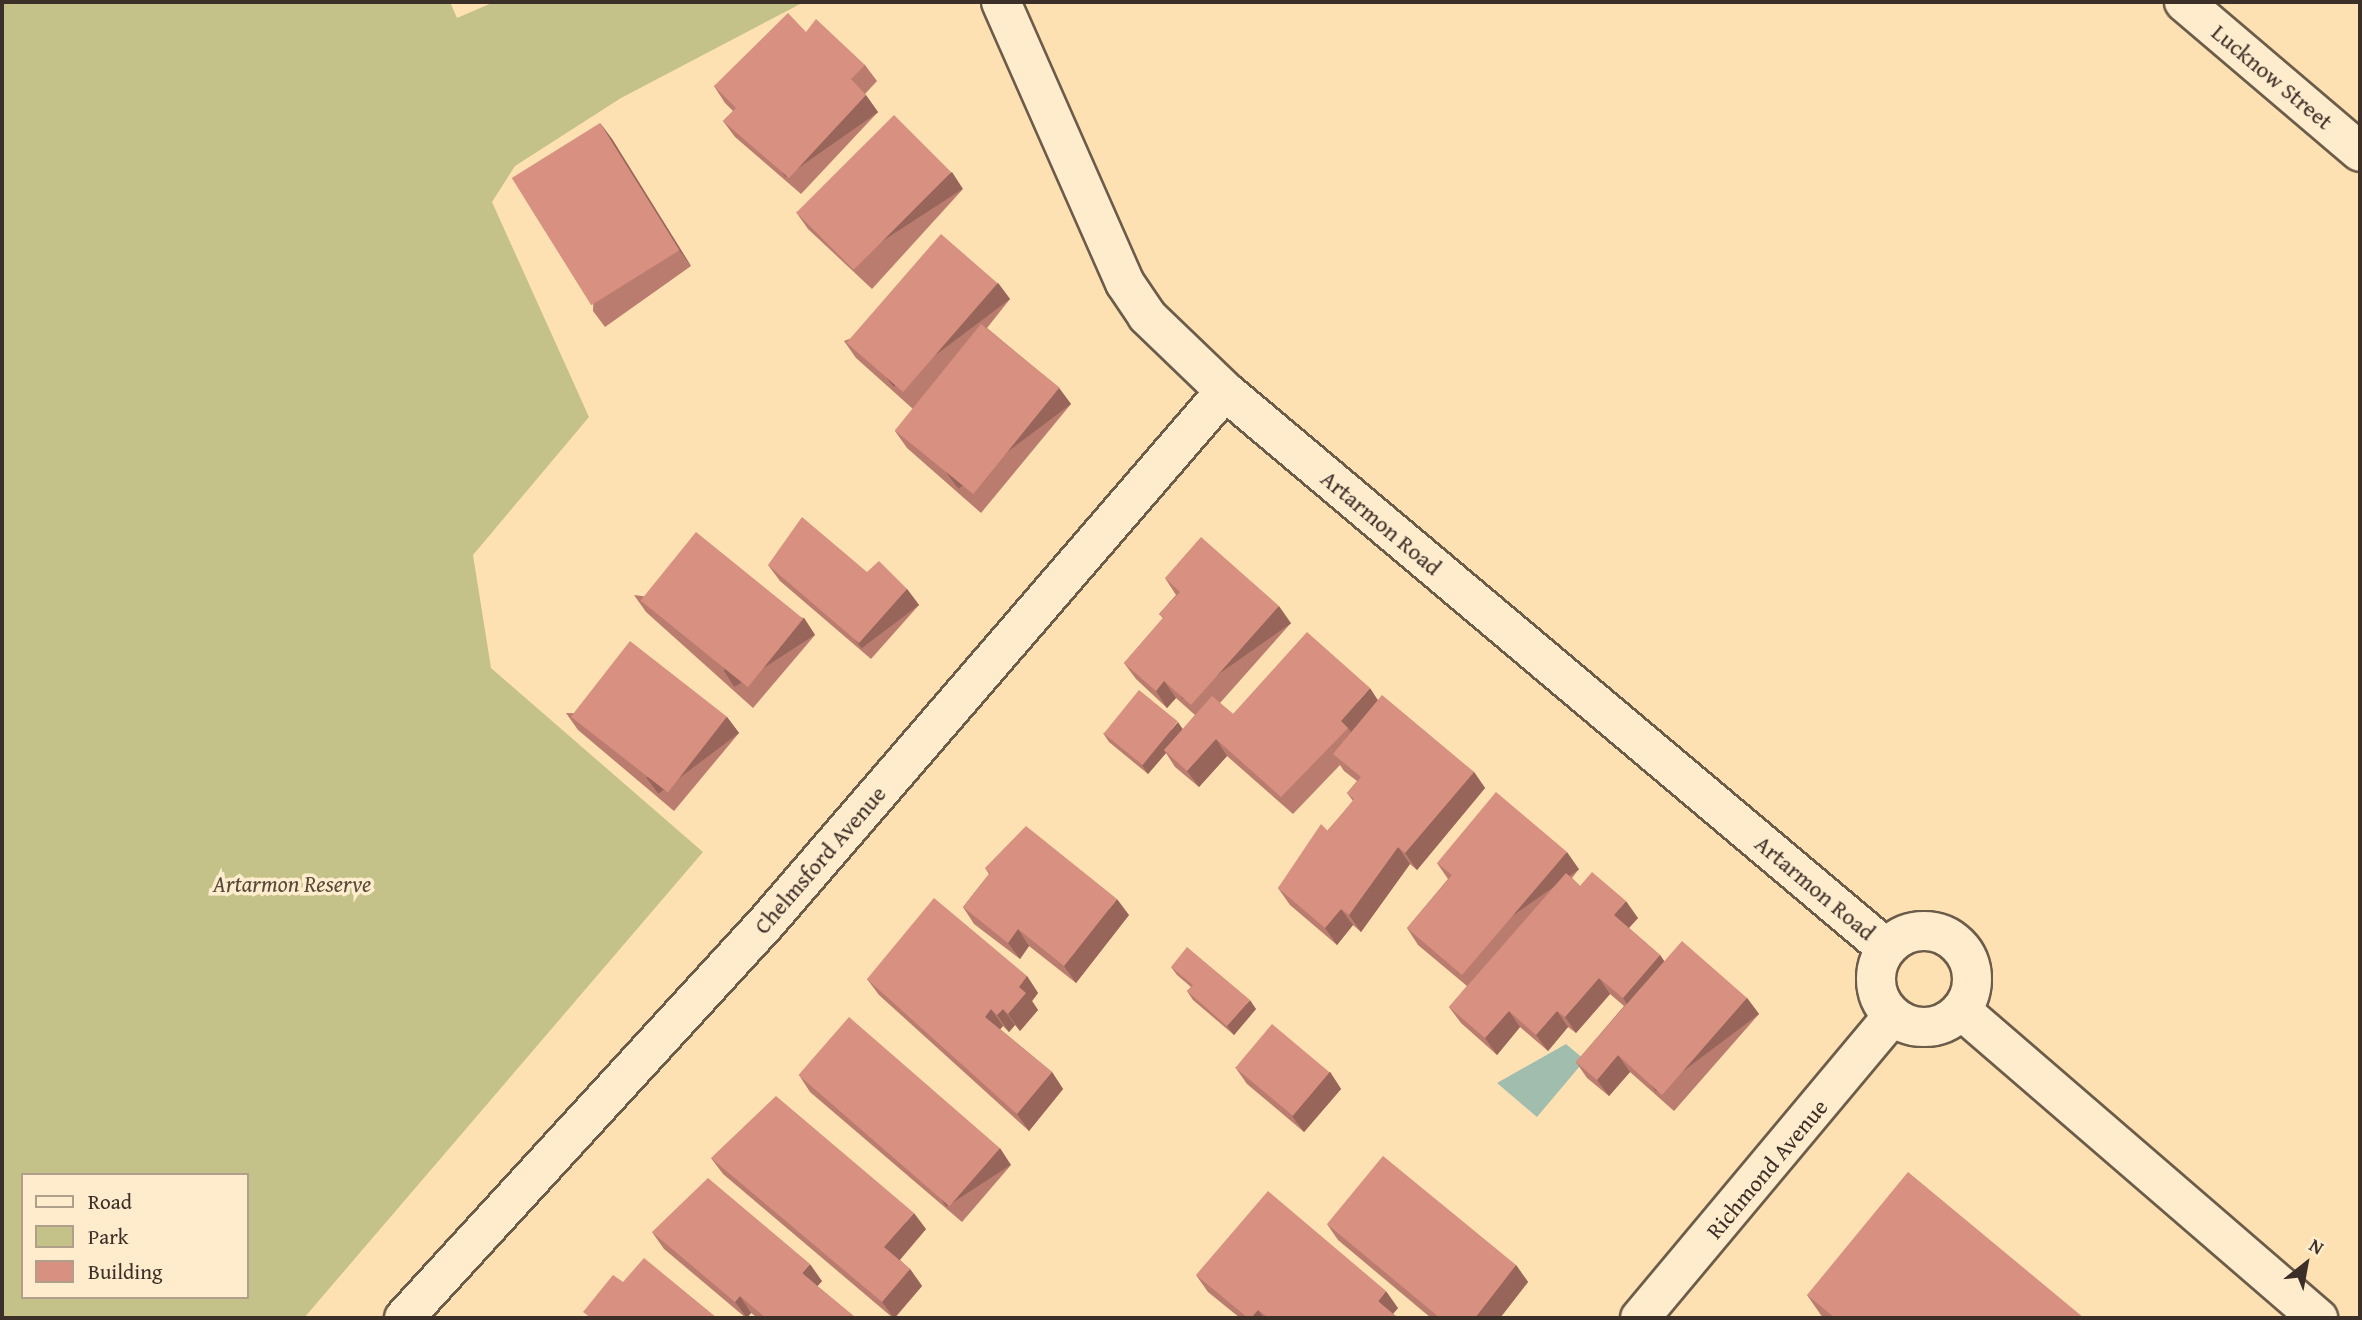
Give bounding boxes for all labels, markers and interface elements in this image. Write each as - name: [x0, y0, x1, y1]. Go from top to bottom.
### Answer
- street label: Lucknow Street: [2206, 19, 2338, 135]
- street label: Artarmon Road: [1315, 465, 1447, 581]
- street label: Chelmsford Avenue: [748, 780, 892, 940]
- street label: Artarmon Road: [1749, 830, 1881, 946]
- park label: Artarmon Reserve: [213, 870, 371, 898]
- street label: Richmond Avenue: [1701, 1094, 1833, 1244]
- legend: [21, 1173, 248, 1299]
- text: Road: [88, 1186, 132, 1217]
- text: Park: [88, 1221, 129, 1252]
- north arrow: [2271, 1229, 2341, 1299]
- text: N: [2304, 1231, 2329, 1261]
- text: Building: [88, 1256, 162, 1287]

